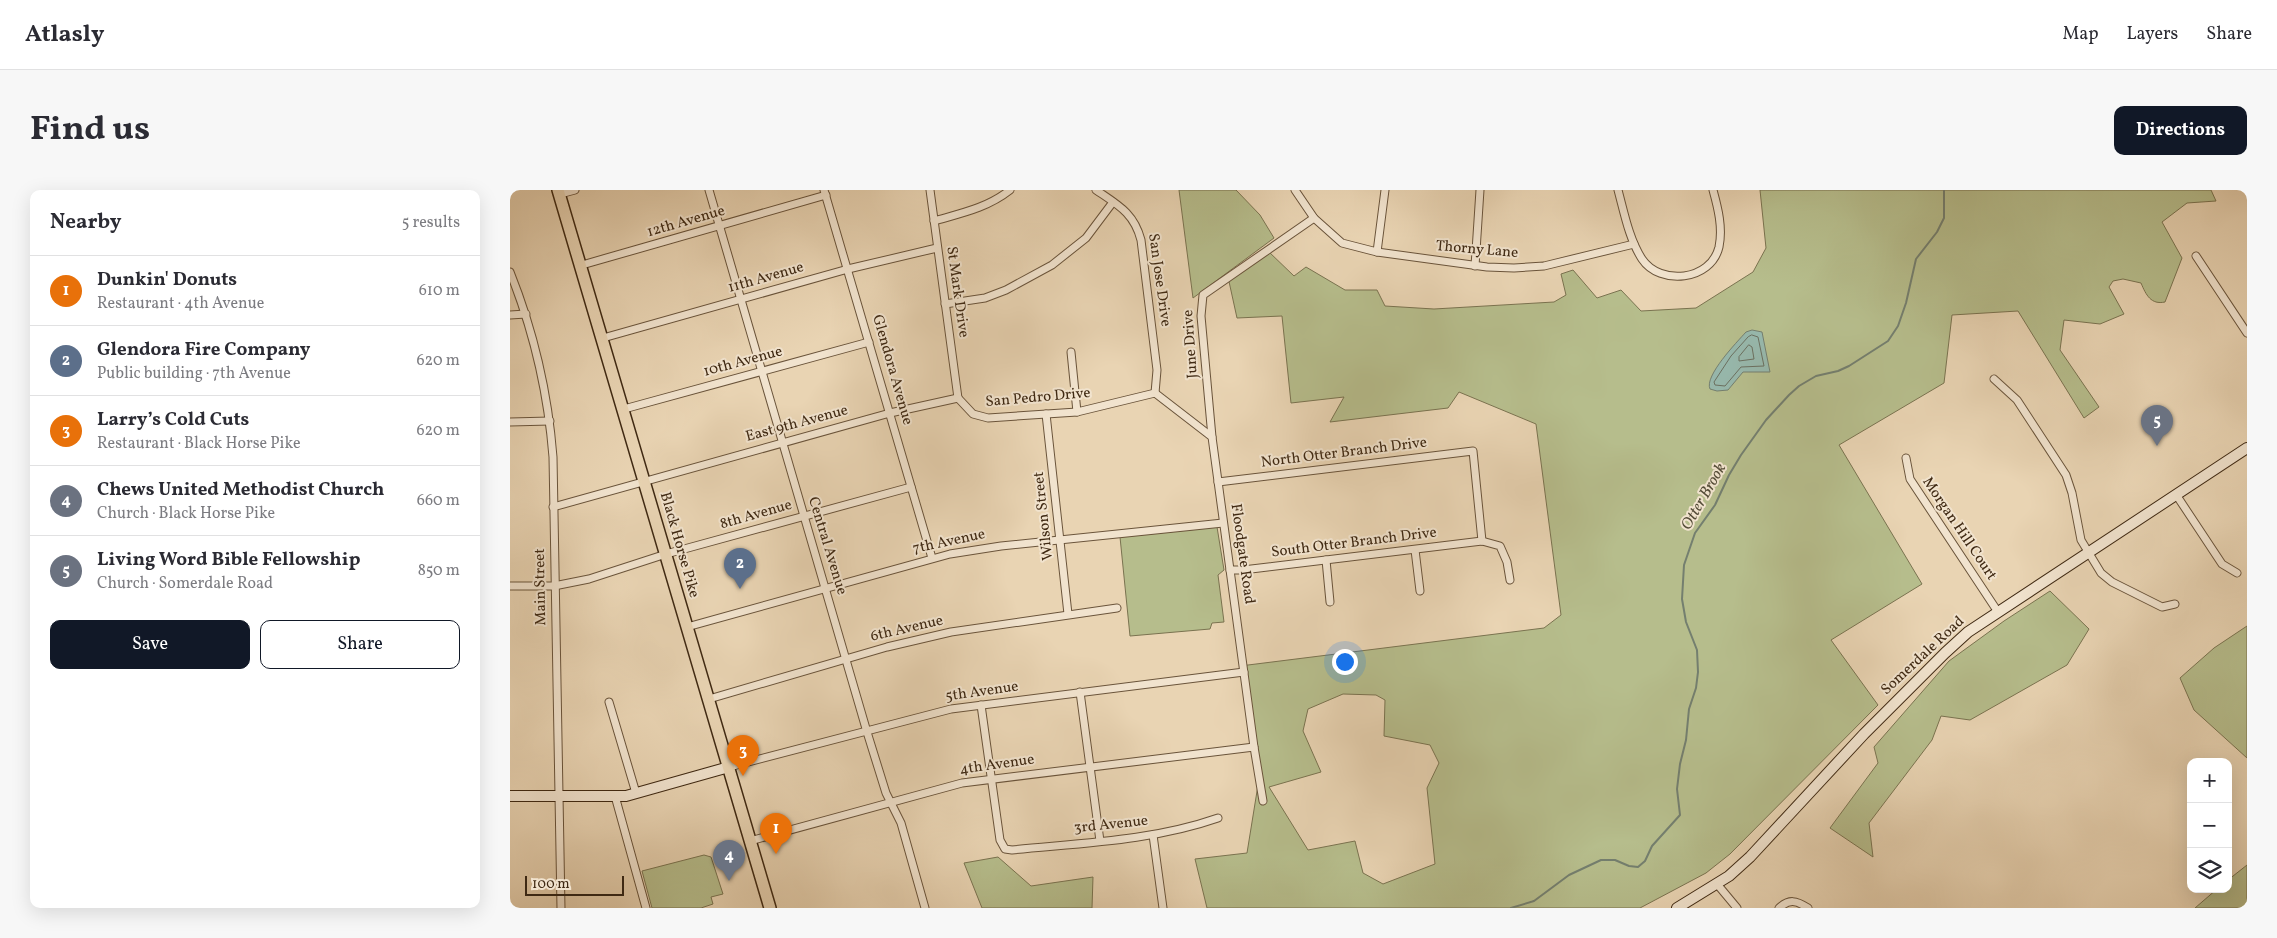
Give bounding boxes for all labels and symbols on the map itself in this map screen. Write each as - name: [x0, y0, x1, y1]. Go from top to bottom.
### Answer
- street label: 12th Avenue: [645, 201, 727, 243]
- street label: San Jose Drive: [1142, 232, 1176, 328]
- street label: Thorny Lane: [1435, 236, 1519, 264]
- street label: St Mark Drive: [940, 245, 974, 339]
- street label: 11th Avenue: [726, 257, 806, 299]
- street label: June Drive: [1178, 309, 1204, 379]
- street label: Glendora Avenue: [866, 312, 918, 428]
- street label: 10th Avenue: [701, 341, 785, 383]
- street label: San Pedro Drive: [984, 383, 1092, 413]
- street label: East 9th Avenue: [743, 400, 851, 448]
- pin: 5: [2141, 405, 2173, 446]
- street label: North Otter Branch Drive: [1260, 432, 1428, 474]
- water label: Otter Brook: [1676, 459, 1732, 535]
- street label: Wilson Street: [1029, 471, 1059, 561]
- street label: Morgan Hill Court: [1917, 473, 2001, 585]
- street label: Black Horse Pike: [654, 490, 704, 600]
- street label: Central Avenue: [802, 494, 852, 598]
- street label: 8th Avenue: [718, 495, 794, 535]
- street label: Floodgate Road: [1225, 502, 1259, 606]
- street label: South Otter Branch Drive: [1270, 522, 1438, 564]
- street label: 7th Avenue: [911, 524, 987, 560]
- street label: Main Street: [530, 548, 552, 626]
- pin: 2: [724, 548, 756, 589]
- street label: 6th Avenue: [869, 610, 945, 648]
- street label: Somerdale Road: [1877, 612, 1969, 700]
- your location: [1332, 649, 1358, 675]
- street label: 5th Avenue: [944, 676, 1020, 708]
- pin: 3: [727, 735, 759, 776]
- street label: 4th Avenue: [958, 749, 1036, 781]
- street label: 3rd Avenue: [1073, 811, 1149, 839]
- pin: 1: [760, 813, 792, 854]
- pin: 4: [713, 840, 745, 881]
- scale bar: [525, 873, 624, 896]

